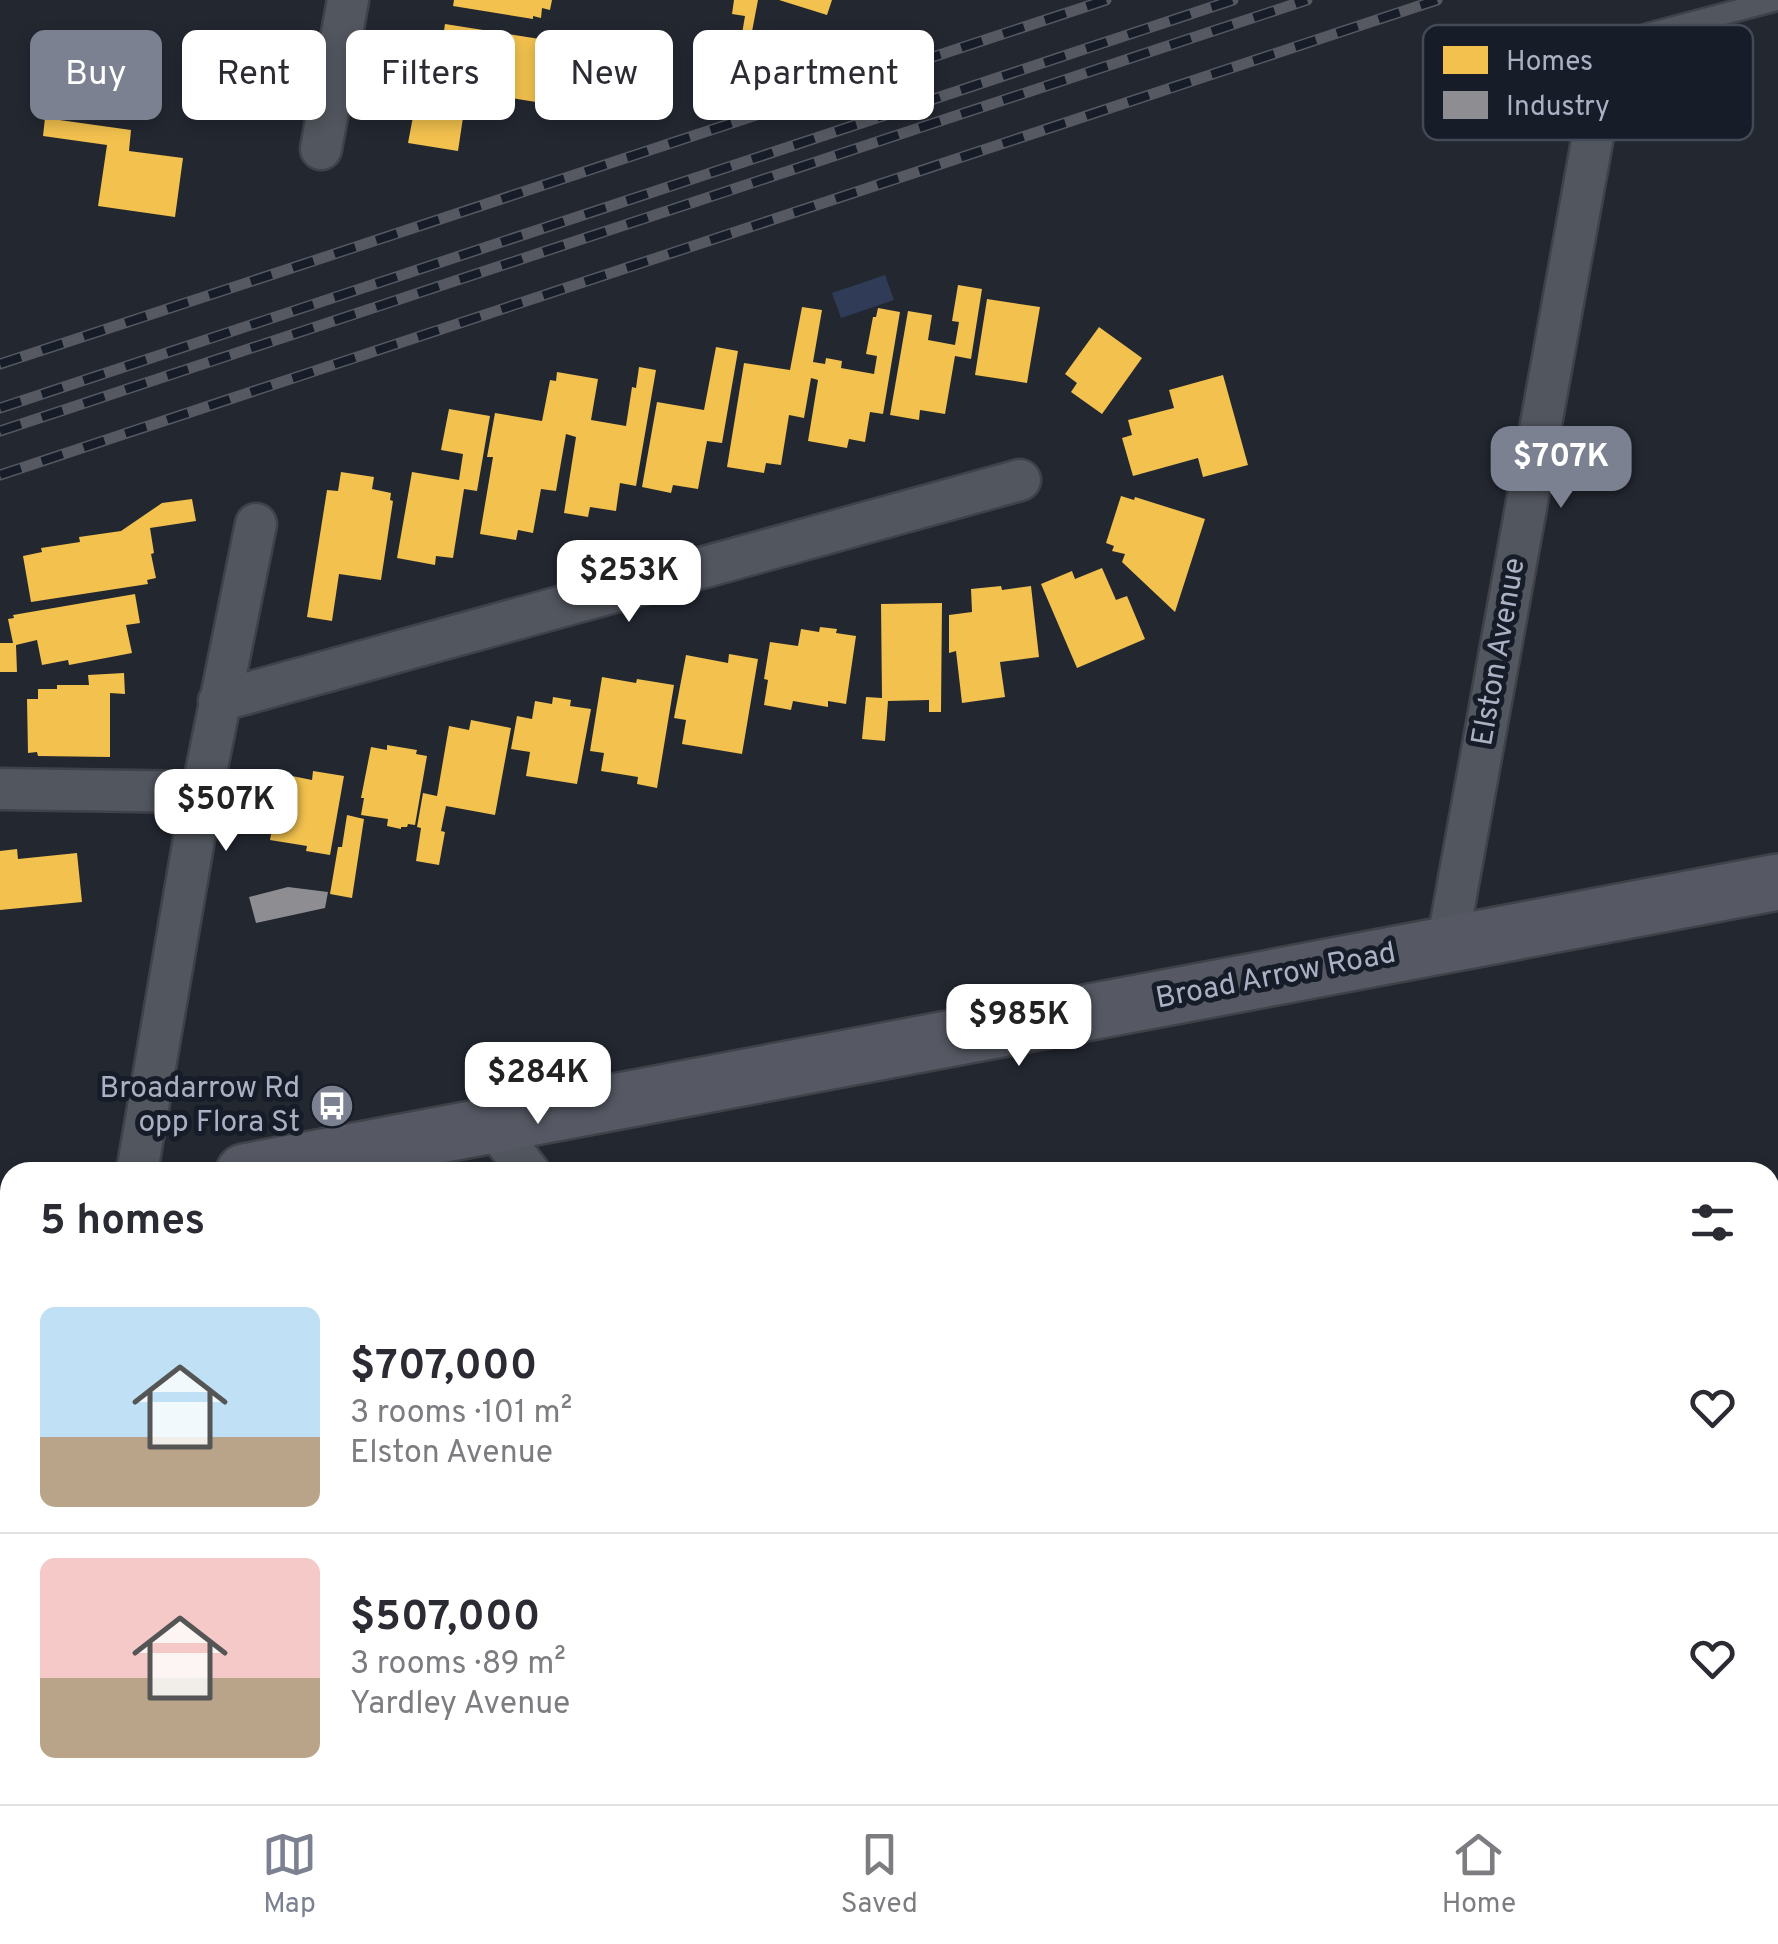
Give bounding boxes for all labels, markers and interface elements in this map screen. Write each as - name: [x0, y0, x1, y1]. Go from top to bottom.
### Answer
- legend: [1423, 25, 1753, 140]
- chip: Buy: [30, 30, 162, 120]
- chip: Rent: [182, 30, 326, 120]
- chip: Filters: [346, 30, 515, 120]
- chip: New: [535, 30, 673, 120]
- chip: Apartment: [693, 30, 934, 120]
- text: Homes: [1506, 45, 1593, 81]
- text: Industry: [1506, 90, 1610, 126]
- pin: $707K: [1491, 426, 1631, 511]
- text: $707K: [1513, 438, 1609, 478]
- pin: $253K: [559, 540, 699, 625]
- text: $253K: [579, 552, 679, 592]
- street label: Elston Avenue: [1465, 555, 1535, 749]
- pin: $507K: [156, 769, 296, 854]
- text: $507K: [177, 781, 275, 821]
- street label: Broad Arrow Road: [1153, 936, 1399, 1018]
- pin: $985K: [949, 984, 1089, 1069]
- text: $985K: [968, 996, 1070, 1036]
- pin: $284K: [468, 1042, 608, 1127]
- text: $284K: [487, 1054, 589, 1094]
- place label: Broadarrow Rd opp Flora St: [100, 1071, 300, 1142]
- bus stop icon: Broadarrow Rd opp Flora St: [309, 1083, 355, 1129]
- icon: filters: [1685, 1195, 1740, 1250]
- text: 5 homes: [40, 1196, 205, 1249]
- text: $707,000: [350, 1341, 537, 1394]
- icon: home: [120, 1347, 240, 1467]
- icon: heart: [1685, 1380, 1740, 1435]
- text: 3 rooms · 101 m²: [350, 1394, 572, 1434]
- text: Elston Avenue: [350, 1434, 553, 1474]
- text: $507,000: [350, 1592, 540, 1645]
- icon: home: [120, 1598, 240, 1718]
- icon: heart: [1685, 1631, 1740, 1686]
- text: 3 rooms · 89 m²: [350, 1645, 566, 1685]
- text: Yardley Avenue: [350, 1685, 570, 1725]
- tab: Map: [262, 1827, 317, 1923]
- tab: Saved: [841, 1827, 918, 1923]
- tab: Home: [1442, 1827, 1516, 1923]

